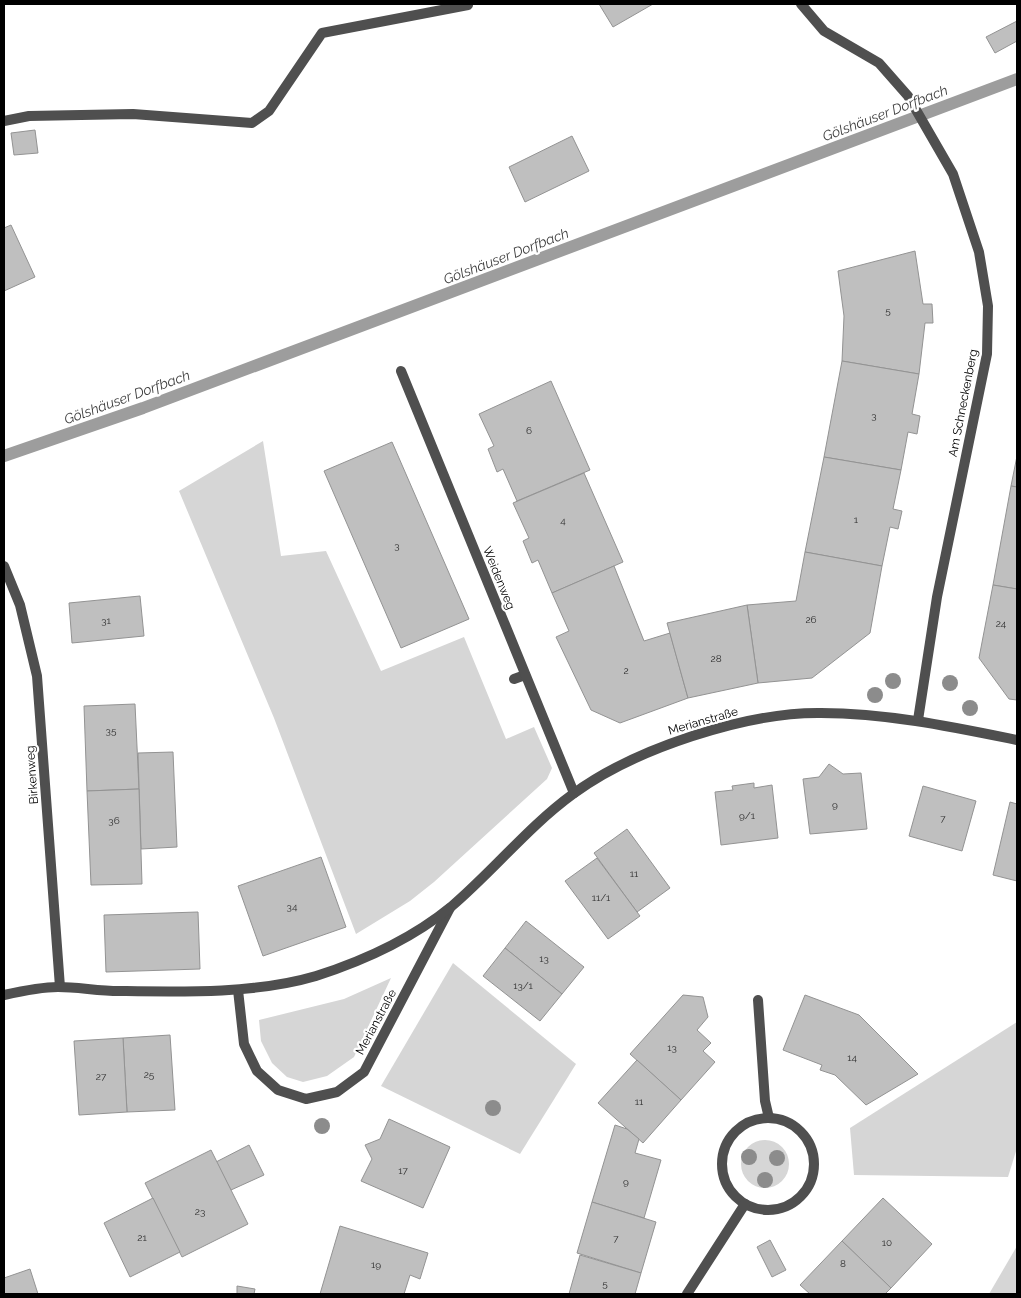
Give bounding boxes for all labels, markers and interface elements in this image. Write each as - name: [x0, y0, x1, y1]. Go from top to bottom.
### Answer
- water label: Gölshäuser Dorfbach: [820, 82, 950, 144]
- water label: Gölshäuser Dorfbach: [441, 225, 571, 287]
- house number: 5: [885, 305, 891, 316]
- street label: Am Schneckenberg: [946, 348, 980, 458]
- water label: Gölshäuser Dorfbach: [62, 367, 192, 427]
- house number: 3: [871, 410, 877, 421]
- house number: 6: [526, 425, 532, 436]
- house number: 1: [854, 514, 859, 525]
- house number: 4: [560, 515, 566, 526]
- house number: 3: [394, 540, 400, 551]
- street label: Weidenweg: [480, 544, 518, 612]
- house number: 26: [805, 614, 817, 625]
- house number: 31: [101, 615, 112, 626]
- house number: 24: [996, 618, 1007, 629]
- house number: 28: [710, 653, 722, 664]
- house number: 2: [623, 665, 629, 676]
- street label: Merianstraße: [666, 704, 740, 738]
- house number: 35: [106, 725, 117, 736]
- street label: Birkenweg: [23, 745, 41, 805]
- house number: 9: [832, 799, 838, 810]
- house number: 9/1: [739, 810, 756, 821]
- house number: 7: [940, 813, 946, 824]
- house number: 36: [108, 815, 120, 826]
- house number: 11: [630, 868, 639, 879]
- house number: 11/1: [592, 892, 611, 903]
- house number: 34: [287, 901, 298, 912]
- house number: 13: [539, 953, 549, 964]
- house number: 13/1: [513, 980, 534, 991]
- street label: Merianstraße: [353, 987, 399, 1057]
- house number: 13: [667, 1042, 677, 1053]
- house number: 14: [847, 1052, 857, 1063]
- house number: 25: [144, 1069, 155, 1080]
- house number: 27: [96, 1071, 107, 1082]
- house number: 11: [635, 1096, 644, 1107]
- house number: 17: [398, 1165, 408, 1176]
- house number: 9: [623, 1176, 629, 1187]
- house number: 23: [195, 1206, 205, 1217]
- house number: 21: [137, 1232, 147, 1243]
- house number: 7: [613, 1233, 619, 1244]
- house number: 10: [882, 1237, 892, 1248]
- house number: 8: [840, 1258, 846, 1269]
- house number: 19: [371, 1259, 381, 1270]
- house number: 5: [602, 1278, 608, 1289]

